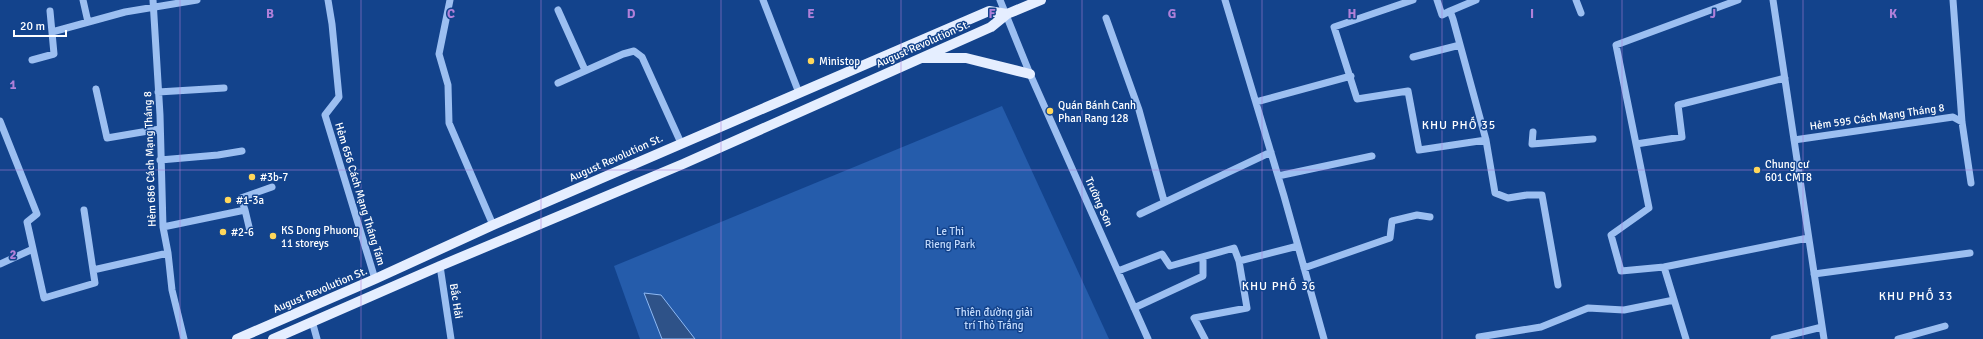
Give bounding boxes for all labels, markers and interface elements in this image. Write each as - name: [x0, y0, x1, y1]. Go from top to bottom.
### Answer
- text: B: [266, 6, 274, 22]
- text: C: [447, 6, 455, 22]
- text: D: [627, 6, 636, 22]
- text: E: [807, 6, 815, 22]
- text: F: [989, 6, 996, 22]
- text: G: [1168, 6, 1176, 22]
- text: H: [1348, 6, 1356, 22]
- text: I: [1530, 6, 1534, 22]
- text: J: [1710, 6, 1716, 22]
- text: K: [1889, 6, 1897, 22]
- scale bar: [14, 12, 66, 38]
- street label: August Revolution St.: [874, 17, 972, 70]
- text: 20 m: [20, 19, 45, 34]
- place label: Ministop: [819, 55, 860, 68]
- marker: Ministop: [806, 56, 816, 66]
- text: 1: [9, 77, 17, 93]
- street label: Hẻm 686 Cách Mạng Tháng 8: [141, 91, 159, 227]
- place label: Quán Bánh Canh Phan Rang 128: [1058, 99, 1136, 125]
- street label: Hẻm 595 Cách Mạng Tháng 8: [1809, 101, 1945, 133]
- marker: Quán Bánh Canh Phan Rang 128: [1045, 106, 1055, 116]
- district label: KHU PHỐ 35: [1422, 116, 1496, 133]
- street label: Hẻm 656 Cách Mạng Tháng Tám: [332, 121, 388, 267]
- street label: August Revolution St.: [567, 131, 665, 184]
- place label: Chung cư 601 CMT8: [1765, 158, 1812, 184]
- marker: Chung cư 601 CMT8: [1752, 165, 1762, 175]
- place label: #3b-7: [260, 171, 288, 184]
- marker: #3b-7: [247, 172, 257, 182]
- street label: Trường Sơn: [1082, 175, 1116, 229]
- place label: #1-3a: [236, 194, 264, 207]
- marker: #1-3a: [223, 195, 233, 205]
- place label: KS Dong Phuong 11 storeys: [281, 224, 359, 250]
- park label: Le Thi Rieng Park: [925, 225, 976, 251]
- place label: #2-6: [231, 226, 254, 239]
- marker: #2-6: [218, 227, 228, 237]
- marker: KS Dong Phuong 11 storeys: [268, 231, 278, 241]
- text: 2: [9, 247, 17, 263]
- street label: August Revolution St.: [271, 264, 369, 316]
- district label: KHU PHỐ 36: [1242, 277, 1316, 294]
- street label: Bắc Hải: [447, 282, 466, 320]
- district label: KHU PHỐ 33: [1879, 287, 1953, 304]
- park label: Thiên đường giải trí Thỏ Trắng: [955, 306, 1033, 332]

